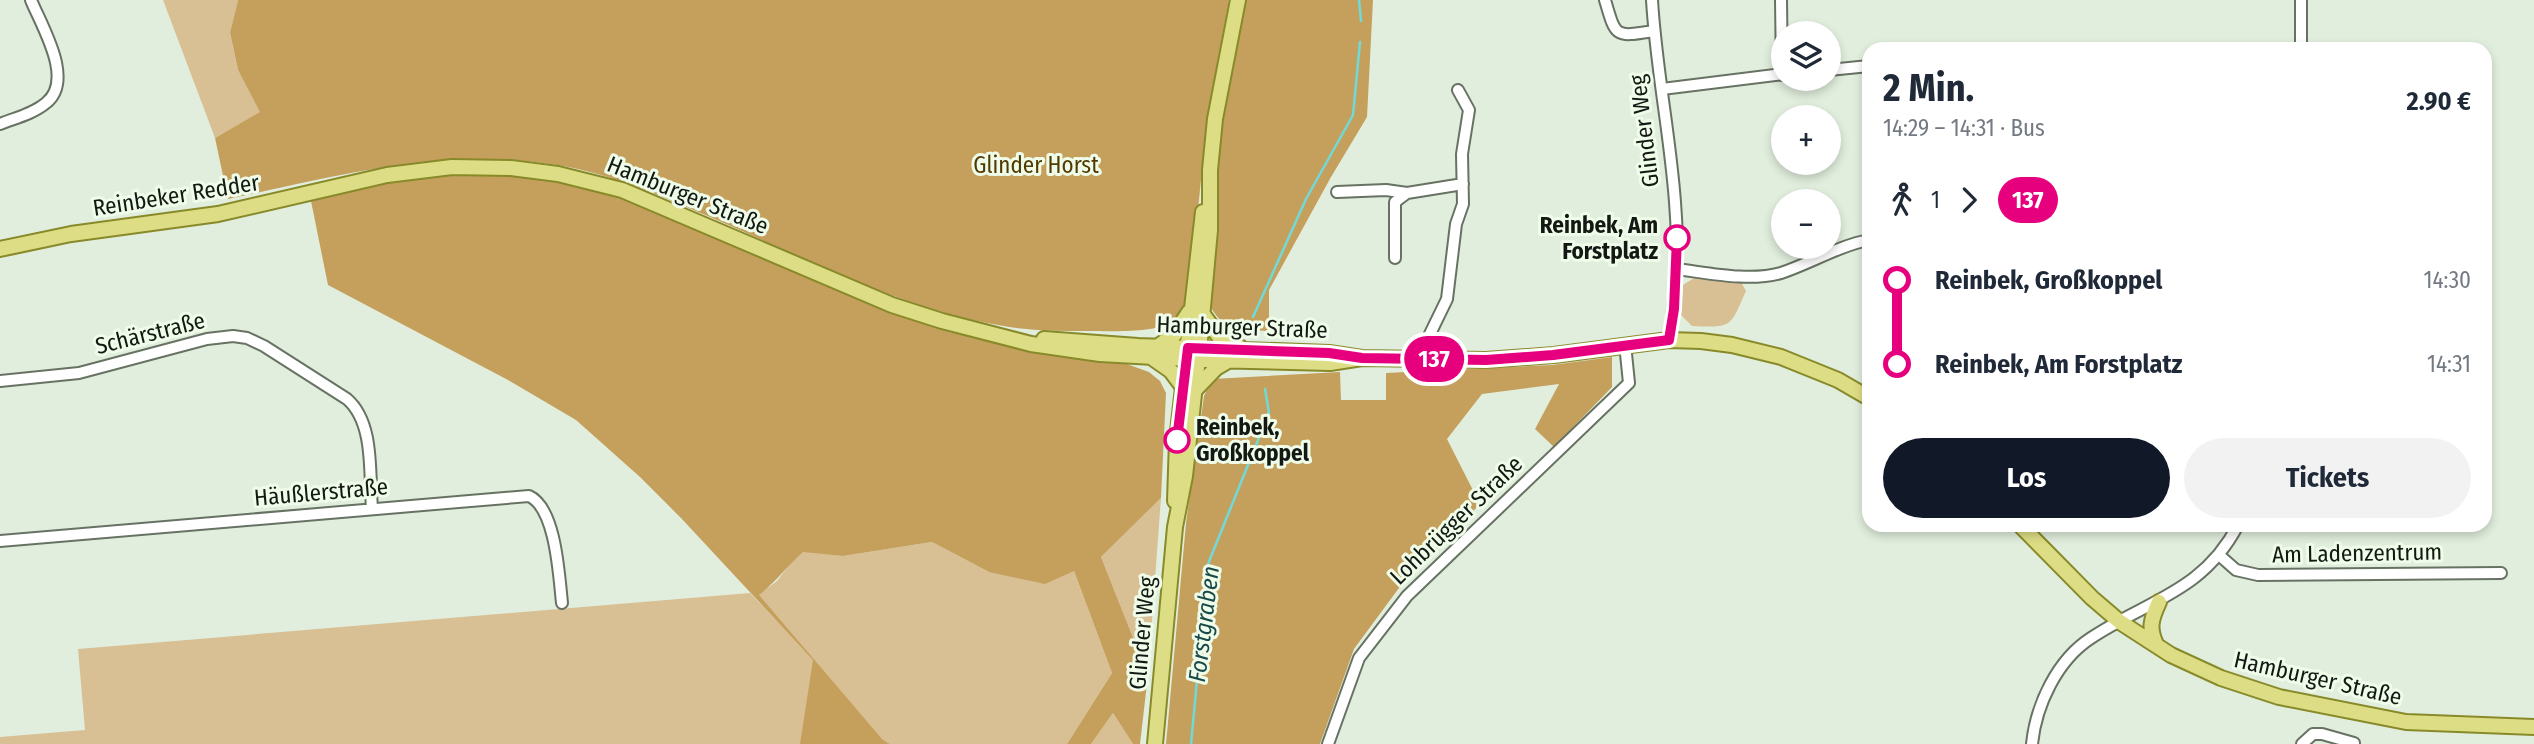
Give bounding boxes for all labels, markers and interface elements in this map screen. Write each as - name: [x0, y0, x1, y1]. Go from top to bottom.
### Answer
- map controls: [1771, 21, 1841, 259]
- button: layers: [1771, 21, 1841, 91]
- text: 2 Min.: [1883, 65, 1974, 111]
- street label: Glinder Weg: [1623, 73, 1665, 189]
- text: 2.90 €: [2407, 86, 2471, 117]
- button: +: [1771, 105, 1841, 175]
- text: 14:29 – 14:31 · Bus: [1883, 114, 2045, 142]
- street label: Hamburger Straße: [603, 150, 773, 240]
- park label: Glinder Horst: [973, 151, 1099, 179]
- street label: Reinbeker Redder: [91, 168, 261, 222]
- icon: walk: [1883, 181, 1921, 219]
- icon: forward: [1950, 181, 1988, 219]
- text: 1: [1931, 186, 1940, 214]
- text: 137: [2012, 186, 2044, 214]
- button: −: [1771, 189, 1841, 259]
- place label: Reinbek, Am Forstplatz: [1540, 211, 1658, 265]
- marker: Reinbek, Am Forstplatz: [1664, 225, 1690, 251]
- text: Reinbek, Großkoppel: [1935, 265, 2162, 296]
- text: 14:30: [2423, 266, 2471, 294]
- street label: Schärstraße: [92, 306, 208, 360]
- street label: Hamburger Straße: [1156, 310, 1328, 344]
- line badge: 137: [1394, 336, 1474, 382]
- text: 137: [1418, 345, 1450, 373]
- text: Reinbek, Am Forstplatz: [1935, 349, 2182, 380]
- text: 14:31: [2427, 350, 2471, 378]
- place label: Reinbek, Großkoppel: [1196, 413, 1310, 467]
- marker: Reinbek, Großkoppel: [1164, 427, 1190, 453]
- button: Los: [1883, 438, 2170, 518]
- button: Tickets: [2184, 438, 2471, 518]
- street label: Lohbrügger Straße: [1384, 450, 1528, 590]
- street label: Häußlerstraße: [253, 472, 389, 512]
- street label: Am Ladenzentrum: [2272, 538, 2442, 568]
- water label: Forstgraben: [1183, 564, 1225, 684]
- street label: Glinder Weg: [1123, 575, 1161, 691]
- street label: Hamburger Straße: [2231, 645, 2405, 711]

